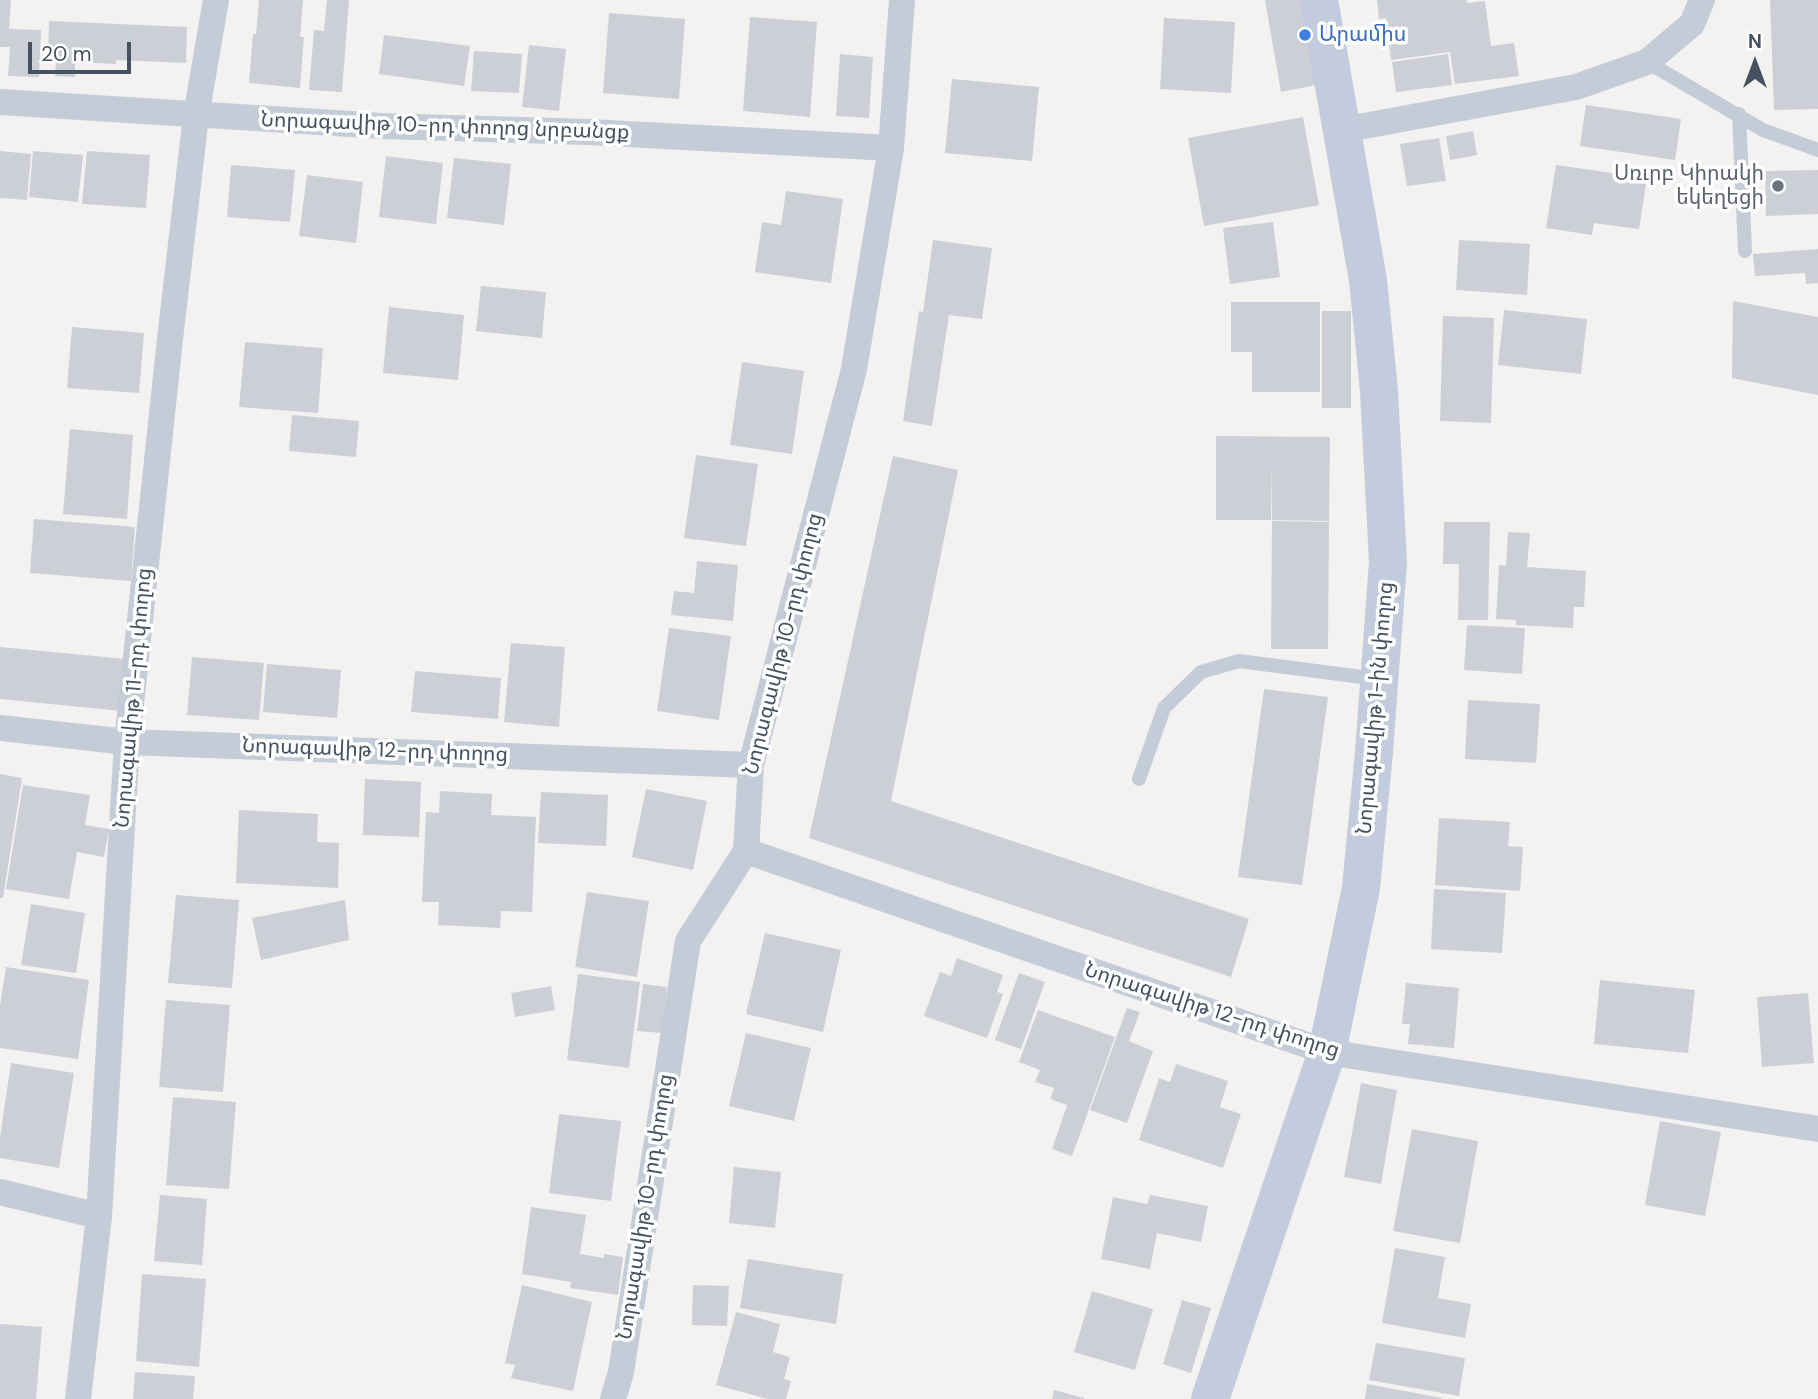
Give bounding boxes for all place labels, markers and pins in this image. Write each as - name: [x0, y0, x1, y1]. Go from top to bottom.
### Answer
- place label: Արամիս: [1319, 22, 1406, 48]
- marker: Արամիս: [1297, 27, 1313, 43]
- place label: Սռւրբ Կիրակի եկեղեցի: [1614, 161, 1764, 211]
- marker: Սռւրբ Կիրակի եկեղեցի: [1770, 178, 1786, 194]

